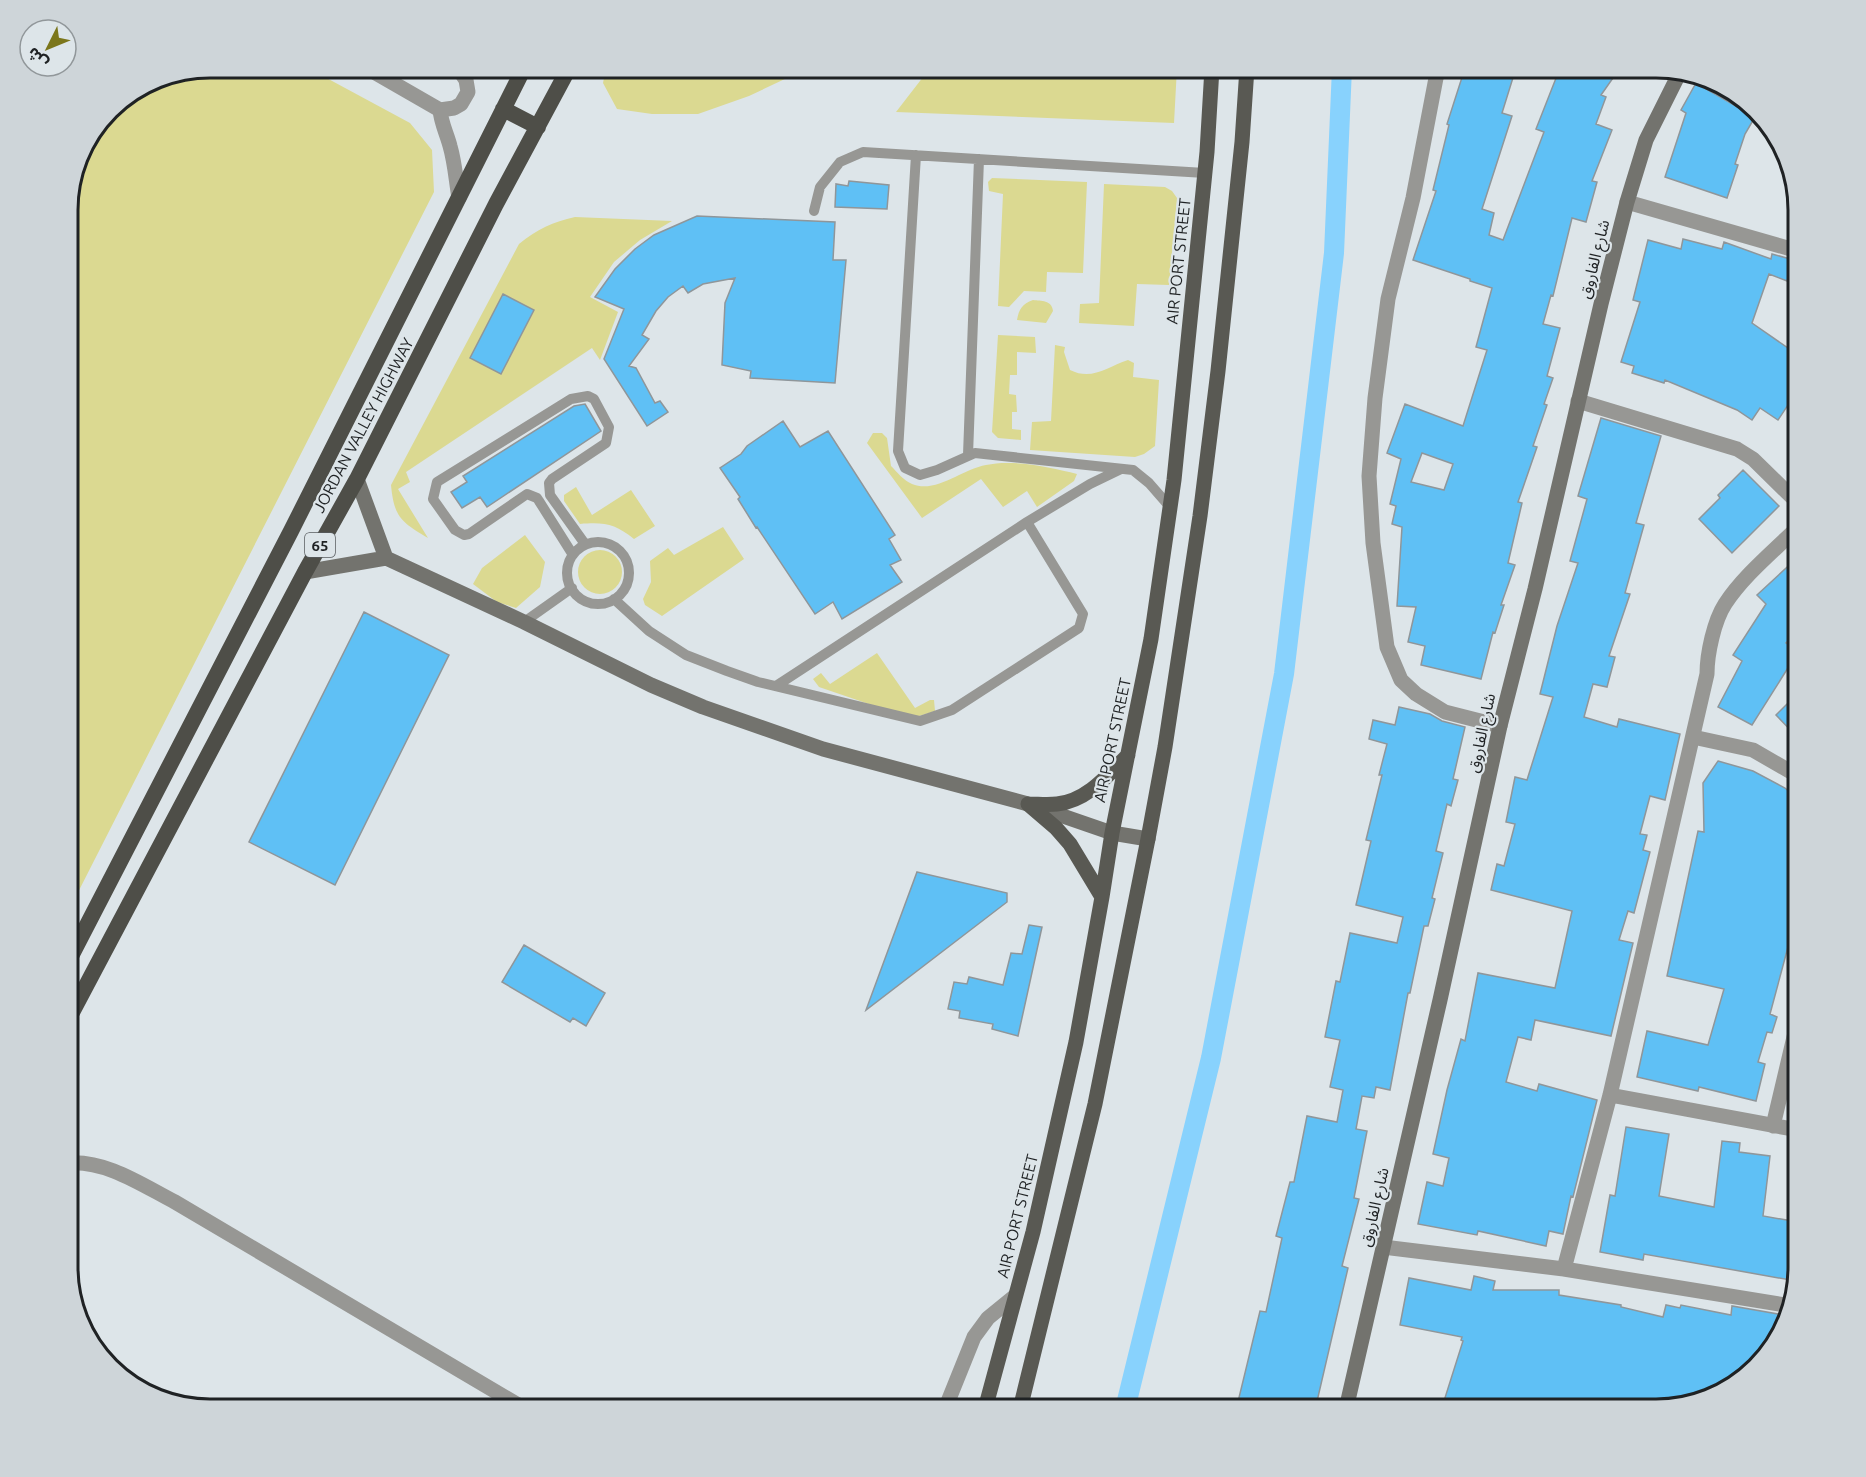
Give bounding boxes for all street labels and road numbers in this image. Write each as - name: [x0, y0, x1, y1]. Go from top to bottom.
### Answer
- street label: AIR PORT STREET: [1162, 197, 1194, 325]
- street label: شارع الفاروق: [1575, 218, 1616, 301]
- street label: JORDAN VALLEY HIGHWAY: [309, 334, 417, 515]
- road number: 65: [305, 533, 335, 557]
- street label: AIR PORT STREET: [1090, 676, 1134, 804]
- street label: شارع الفاروق: [1464, 692, 1502, 775]
- street label: AIR PORT STREET: [993, 1152, 1041, 1280]
- street label: شارع الفاروق: [1356, 1166, 1396, 1249]

